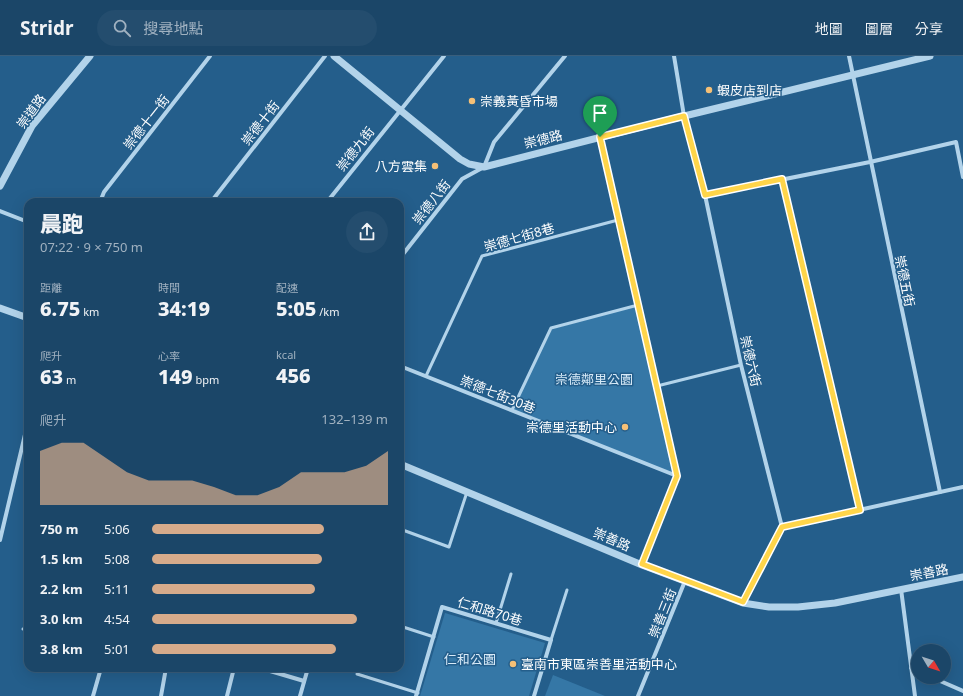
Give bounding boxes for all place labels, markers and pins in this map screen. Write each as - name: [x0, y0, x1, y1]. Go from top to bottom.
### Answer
- place label: 蝦皮店到店: [717, 81, 782, 99]
- marker: 蝦皮店到店: [704, 85, 714, 95]
- place label: 崇義黃昏市場: [480, 92, 558, 110]
- marker: 崇義黃昏市場: [467, 96, 477, 106]
- pin: [583, 96, 617, 137]
- place label: 八方雲集: [375, 157, 427, 175]
- marker: 八方雲集: [430, 161, 440, 171]
- place label: 崇德里活動中心: [526, 418, 617, 436]
- marker: 崇德里活動中心: [620, 422, 630, 432]
- place label: 臺南市東區崇善里活動中心: [521, 655, 677, 673]
- marker: 臺南市東區崇善里活動中心: [508, 659, 518, 669]

